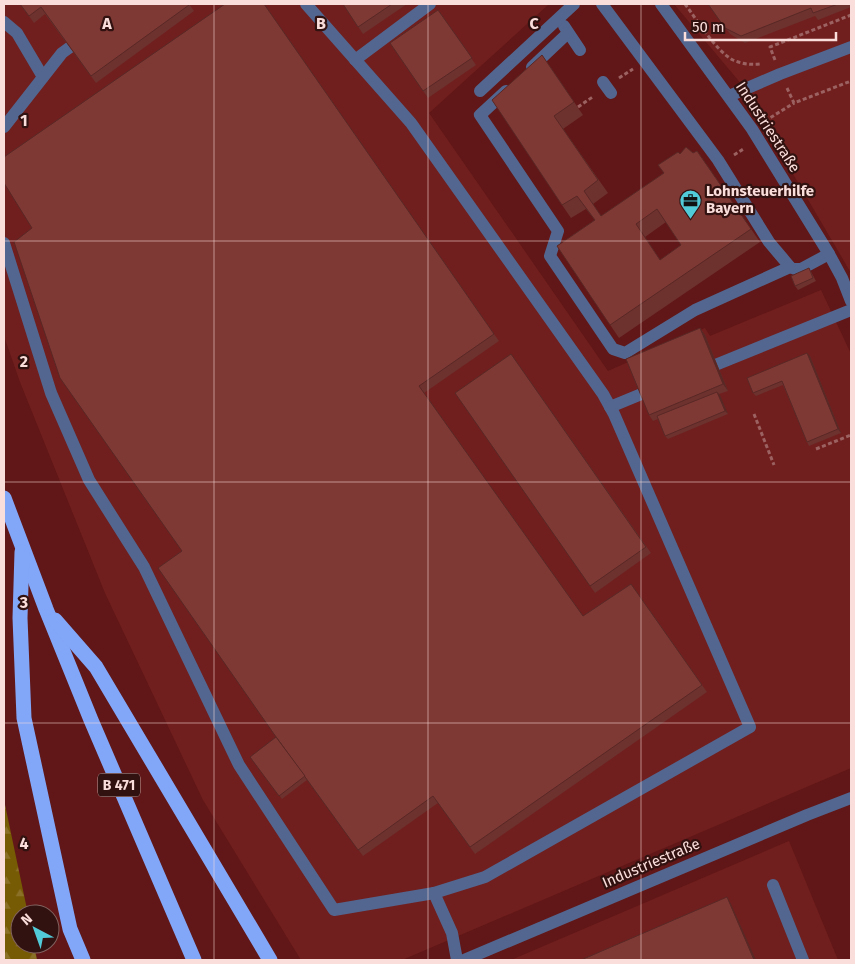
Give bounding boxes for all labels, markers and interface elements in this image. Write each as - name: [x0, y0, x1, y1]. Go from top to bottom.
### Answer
- scale bar: [685, 10, 836, 42]
- text: A: [101, 14, 112, 33]
- text: B: [316, 14, 326, 33]
- text: C: [529, 14, 539, 33]
- text: 50 m: [692, 18, 725, 36]
- street label: Industriestraße: [732, 78, 804, 176]
- text: 1: [20, 111, 28, 130]
- place label: Lohnsteuerhilfe Bayern: [706, 182, 814, 217]
- office icon: Lohnsteuerhilfe Bayern: [678, 188, 702, 219]
- text: 2: [20, 352, 28, 371]
- text: 3: [19, 593, 28, 612]
- road number: B 471: [98, 774, 140, 796]
- text: 4: [19, 834, 29, 853]
- street label: Industriestraße: [599, 834, 703, 892]
- north arrow: [10, 904, 60, 954]
- text: N: [18, 910, 36, 929]

